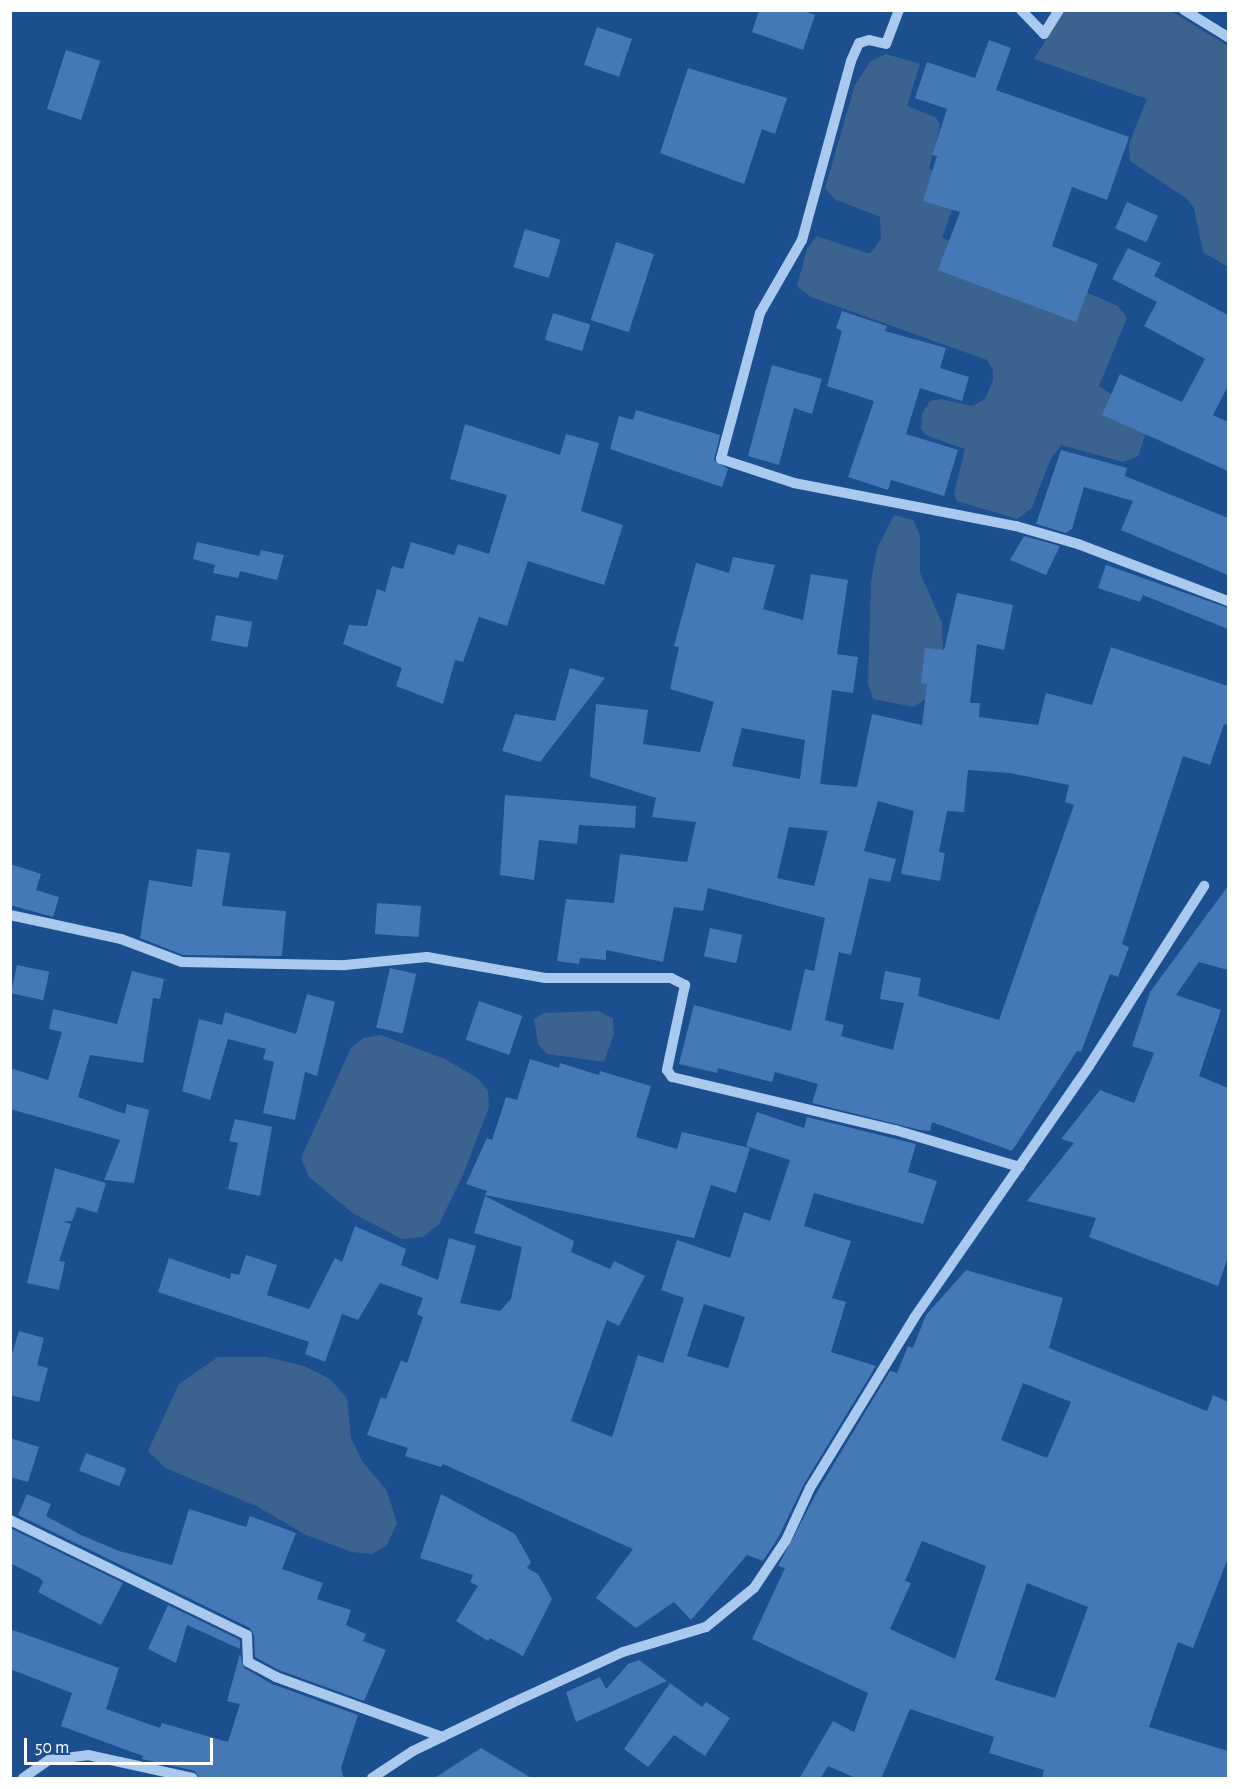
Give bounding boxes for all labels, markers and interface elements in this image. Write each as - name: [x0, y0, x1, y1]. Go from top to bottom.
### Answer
- scale bar: [27, 1726, 216, 1764]
- text: 50 m: [35, 1739, 69, 1757]

